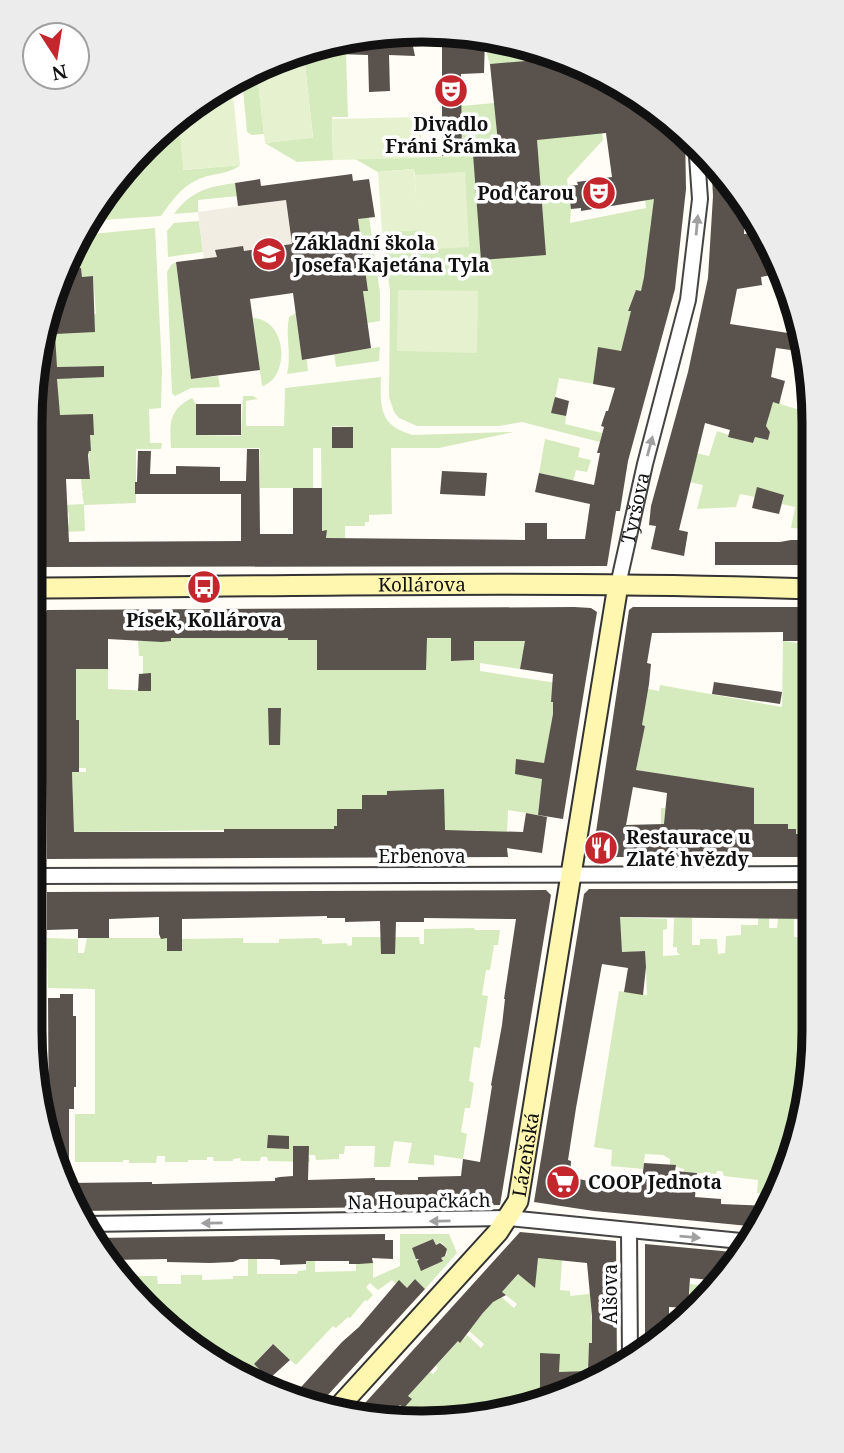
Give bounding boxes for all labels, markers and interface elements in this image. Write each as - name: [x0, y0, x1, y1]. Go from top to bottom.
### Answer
- north arrow: [21, 21, 91, 91]
- text: N: [49, 58, 70, 87]
- theatre icon: Divadlo Fráni Šrámka: [432, 72, 470, 110]
- place label: Divadlo Fráni Šrámka: [385, 111, 517, 159]
- theatre icon: Pod čarou: [580, 174, 618, 212]
- place label: Pod čarou: [477, 180, 574, 206]
- one-way arrow: [692, 213, 703, 235]
- place label: Základní škola Josefa Kajetána Tyla: [293, 230, 490, 278]
- school or university icon: Základní škola Josefa Kajetána Tyla: [250, 235, 288, 273]
- one-way arrow: [645, 436, 655, 457]
- street label: Tyršova: [615, 470, 656, 546]
- bus stop icon: Písek, Kollárova: [185, 568, 223, 606]
- street label: Kollárova: [378, 571, 466, 598]
- place label: Písek, Kollárova: [126, 607, 282, 633]
- place label: Restaurace u Zlaté hvězdy: [626, 824, 751, 872]
- restaurant icon: Restaurace u Zlaté hvězdy: [582, 829, 620, 867]
- street label: Erbenova: [378, 843, 466, 869]
- street label: Lázeňská: [506, 1111, 545, 1199]
- supermarket icon: COOP Jednota: [544, 1163, 582, 1201]
- place label: COOP Jednota: [588, 1169, 722, 1195]
- street label: Na Houpačkách: [347, 1187, 491, 1215]
- one-way arrow: [429, 1215, 451, 1226]
- one-way arrow: [201, 1217, 223, 1229]
- one-way arrow: [680, 1232, 702, 1243]
- street label: Alšova: [597, 1264, 623, 1324]

